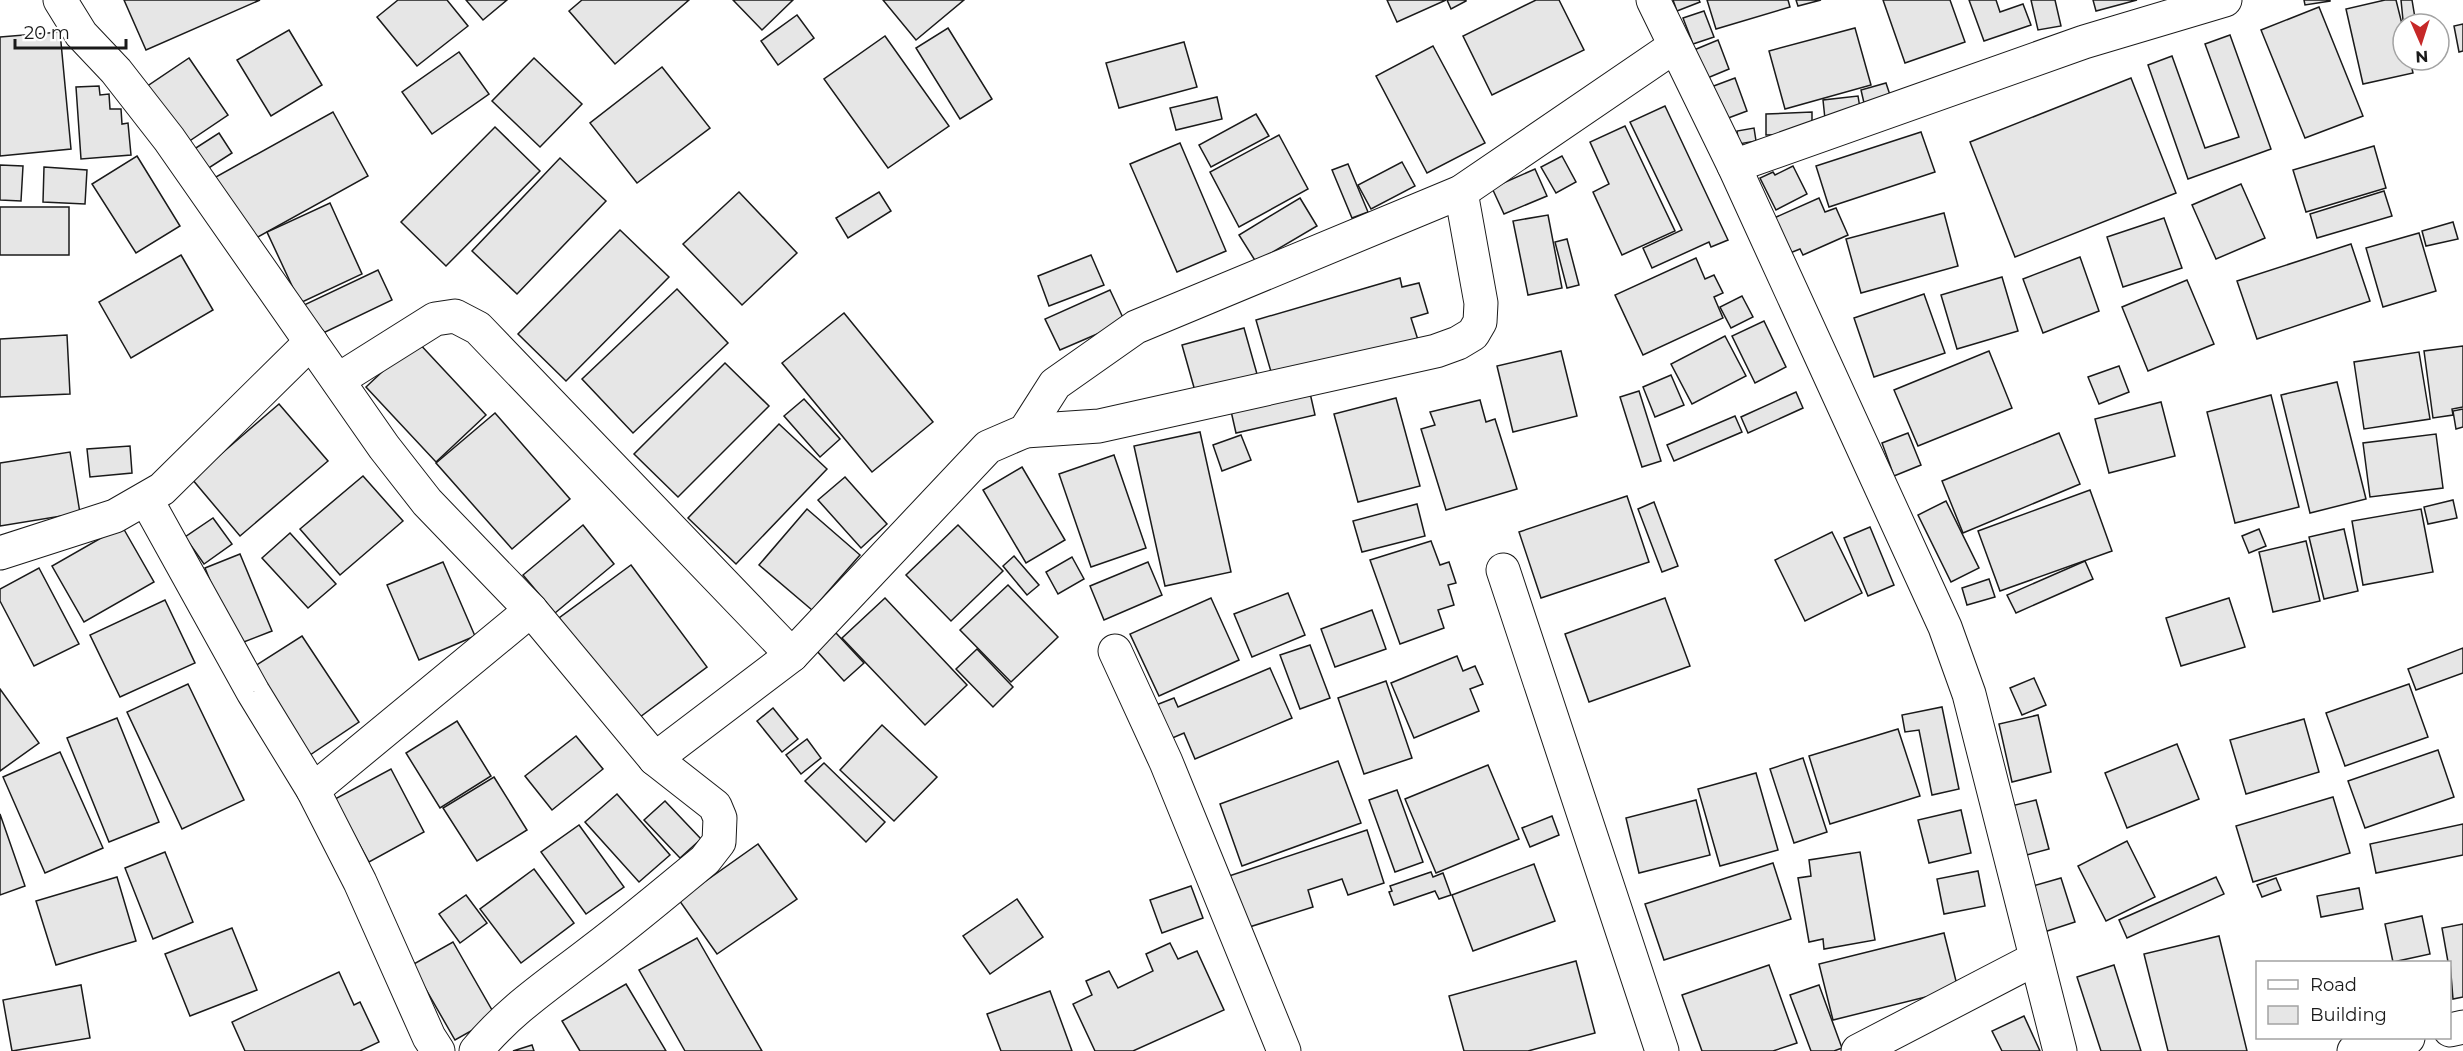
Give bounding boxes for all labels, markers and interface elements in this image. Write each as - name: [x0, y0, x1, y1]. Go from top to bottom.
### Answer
- scale bar: [15, 12, 126, 50]
- north arrow: [2391, 12, 2451, 72]
- text: 20 m: [24, 22, 70, 44]
- text: N: [2415, 47, 2429, 66]
- legend: [2256, 961, 2451, 1039]
- text: Road: [2310, 974, 2357, 996]
- text: Building: [2310, 1004, 2387, 1026]

